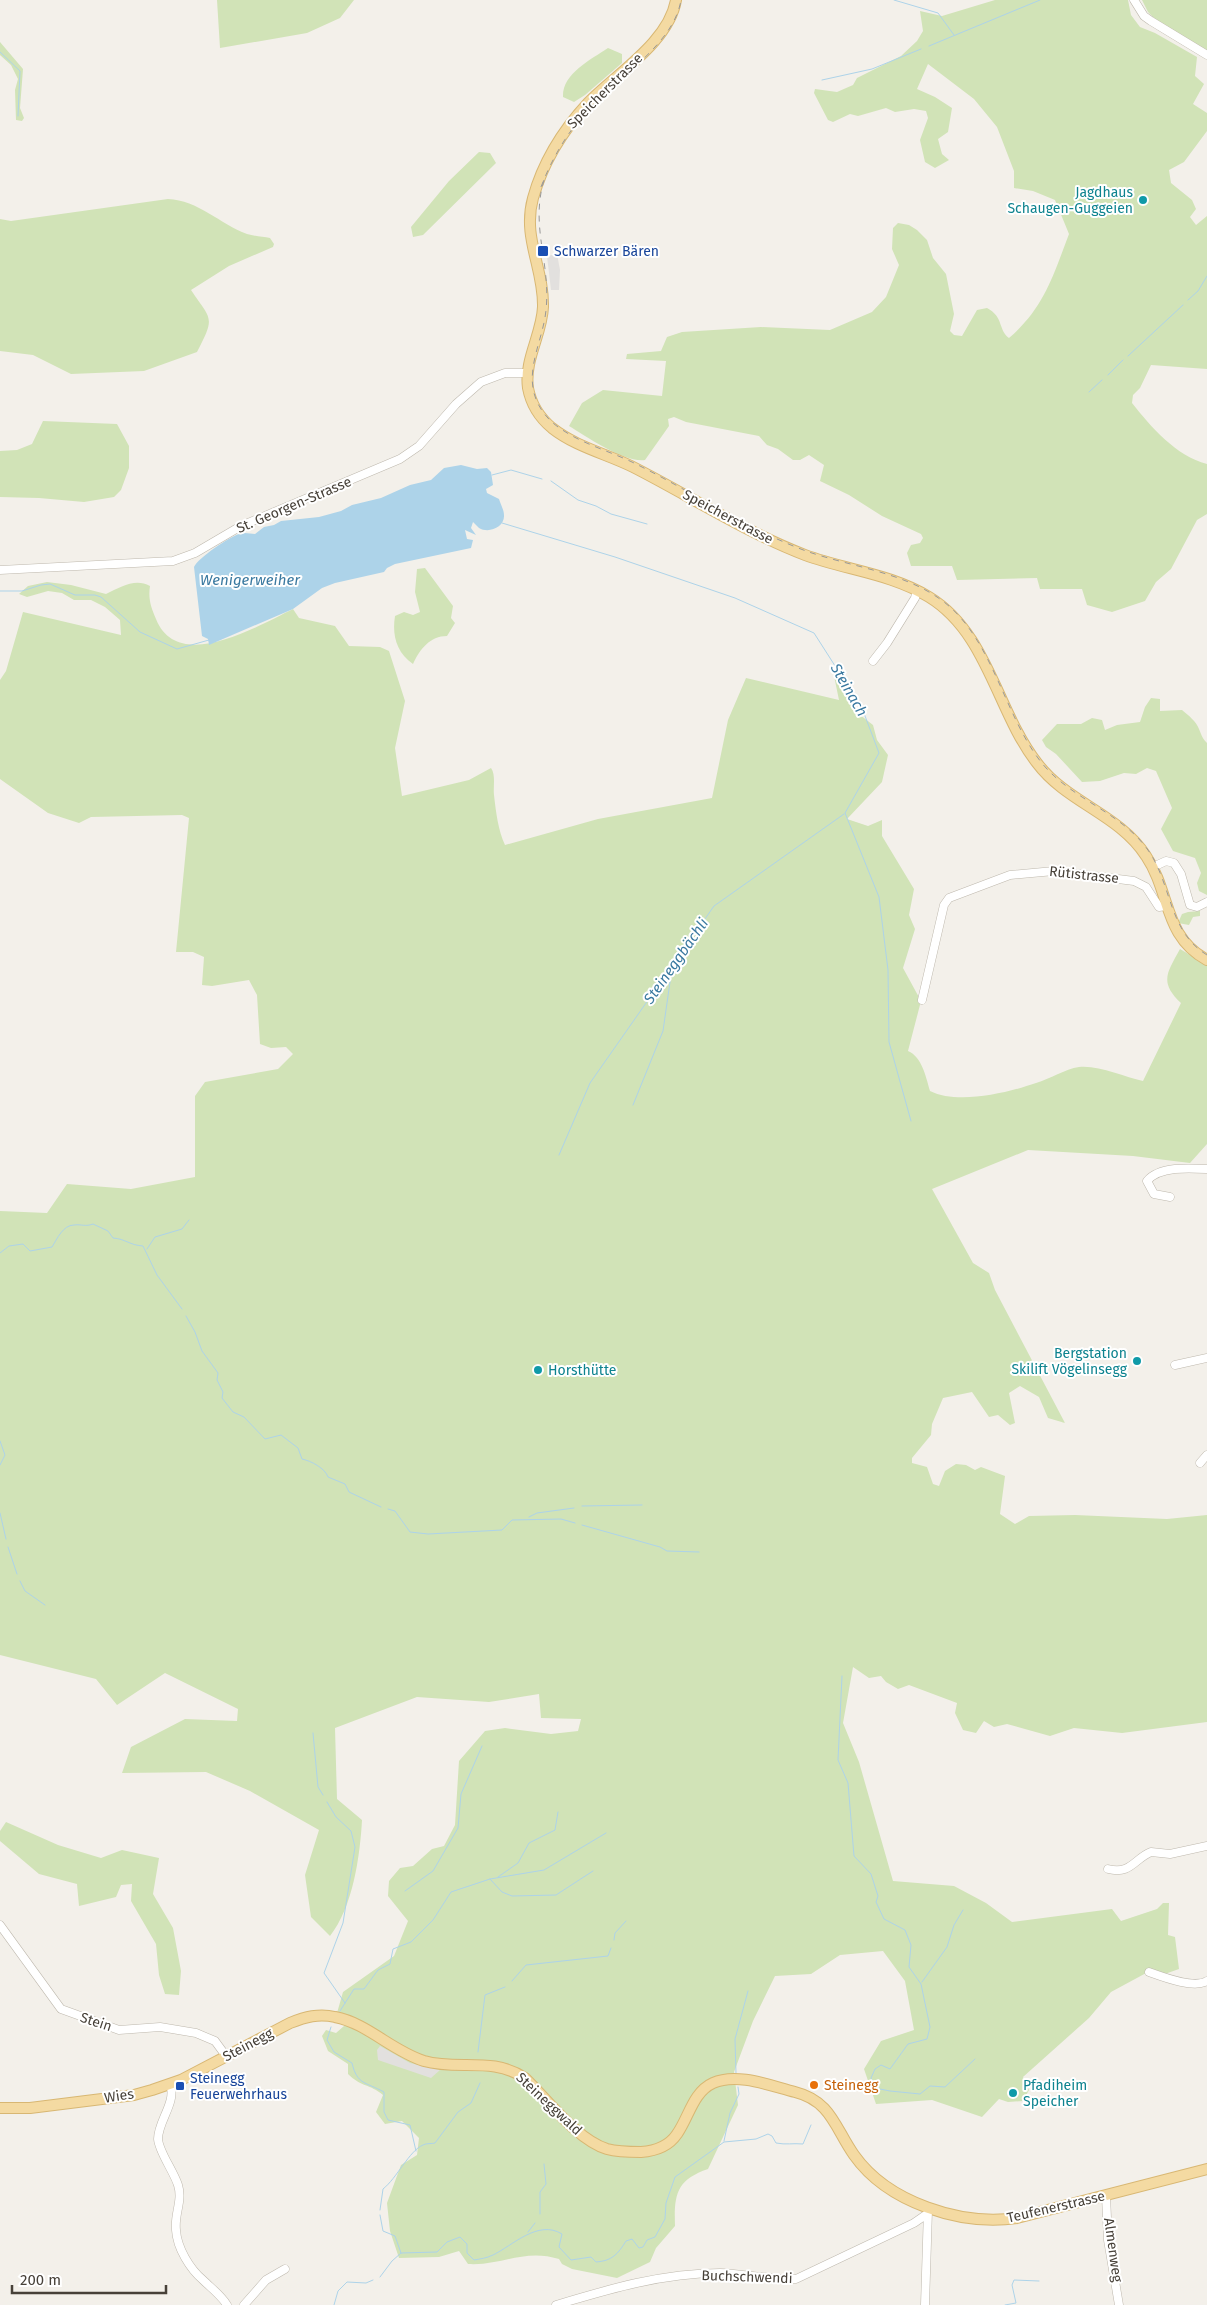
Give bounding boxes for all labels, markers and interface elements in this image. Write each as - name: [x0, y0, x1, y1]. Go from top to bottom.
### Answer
- street label: Speicherstrasse: [564, 50, 646, 132]
- place label: Jagdhaus Schaugen-Guggeien: [1007, 184, 1133, 217]
- marker: Jagdhaus Schaugen-Guggeien: [1137, 194, 1149, 206]
- place label: Schwarzer Bären: [554, 243, 659, 260]
- marker: Schwarzer Bären: [536, 244, 550, 258]
- street label: St. Georgen-Strasse: [234, 473, 354, 537]
- street label: Speicherstrasse: [680, 486, 776, 548]
- water label: Wenigerweiher: [200, 571, 301, 589]
- water label: Steinach: [826, 659, 871, 720]
- street label: Rütistrasse: [1048, 863, 1120, 887]
- water label: Steineggbächli: [639, 915, 712, 1008]
- place label: Bergstation Skilift Vögelinsegg: [1011, 1345, 1128, 1378]
- marker: Bergstation Skilift Vögelinsegg: [1131, 1355, 1143, 1367]
- place label: Horsthütte: [548, 1362, 616, 1379]
- marker: Horsthütte: [532, 1364, 544, 1376]
- street label: Stein: [78, 2009, 114, 2035]
- street label: Steinegg: [220, 2024, 277, 2065]
- street label: Steineggwald: [512, 2069, 586, 2139]
- place label: Steinegg Feuerwehrhaus: [190, 2070, 287, 2103]
- place label: Steinegg: [824, 2077, 879, 2094]
- place label: Pfadiheim Speicher: [1023, 2077, 1087, 2110]
- marker: Steinegg: [808, 2079, 820, 2091]
- marker: Steinegg Feuerwehrhaus: [174, 2080, 186, 2092]
- street label: Wies: [103, 2085, 135, 2107]
- marker: Pfadiheim Speicher: [1007, 2087, 1019, 2099]
- street label: Teufenerstrasse: [1005, 2187, 1107, 2227]
- street label: Almenweg: [1100, 2217, 1126, 2284]
- scale bar: [12, 2262, 166, 2294]
- street label: Buchschwendi: [701, 2267, 793, 2287]
- text: 200 m: [20, 2271, 61, 2289]

